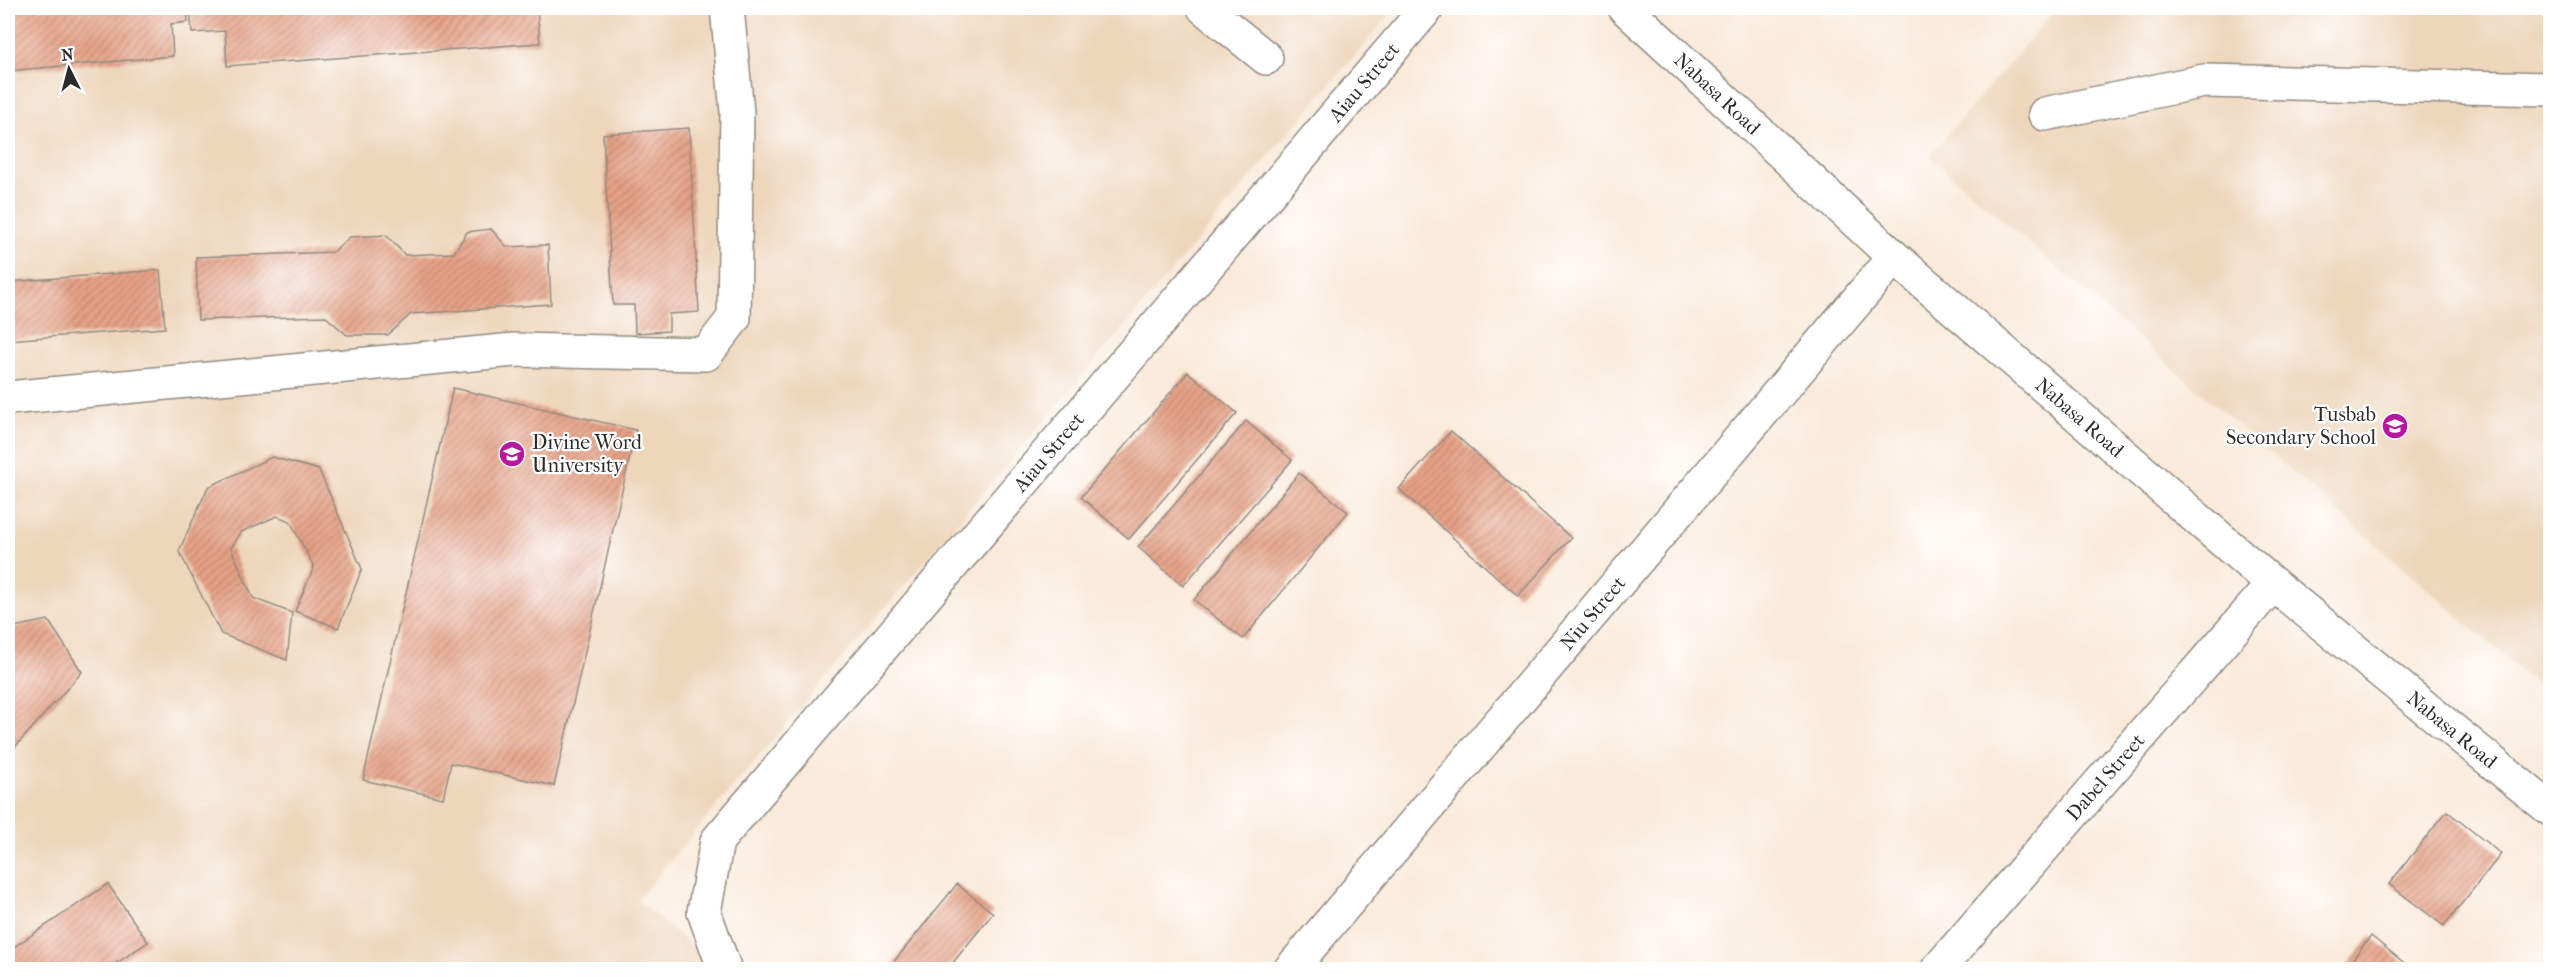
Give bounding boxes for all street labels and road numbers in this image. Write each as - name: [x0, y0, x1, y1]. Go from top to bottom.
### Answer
- street label: Aiau Street: [1323, 38, 1404, 127]
- street label: Nabasa Road: [1669, 48, 1766, 140]
- street label: Nabasa Road: [2031, 373, 2129, 463]
- street label: Aiau Street: [1008, 408, 1089, 497]
- street label: Niu Street: [1555, 572, 1630, 655]
- street label: Nabasa Road: [2402, 687, 2502, 774]
- street label: Dabel Street: [2062, 729, 2149, 825]

